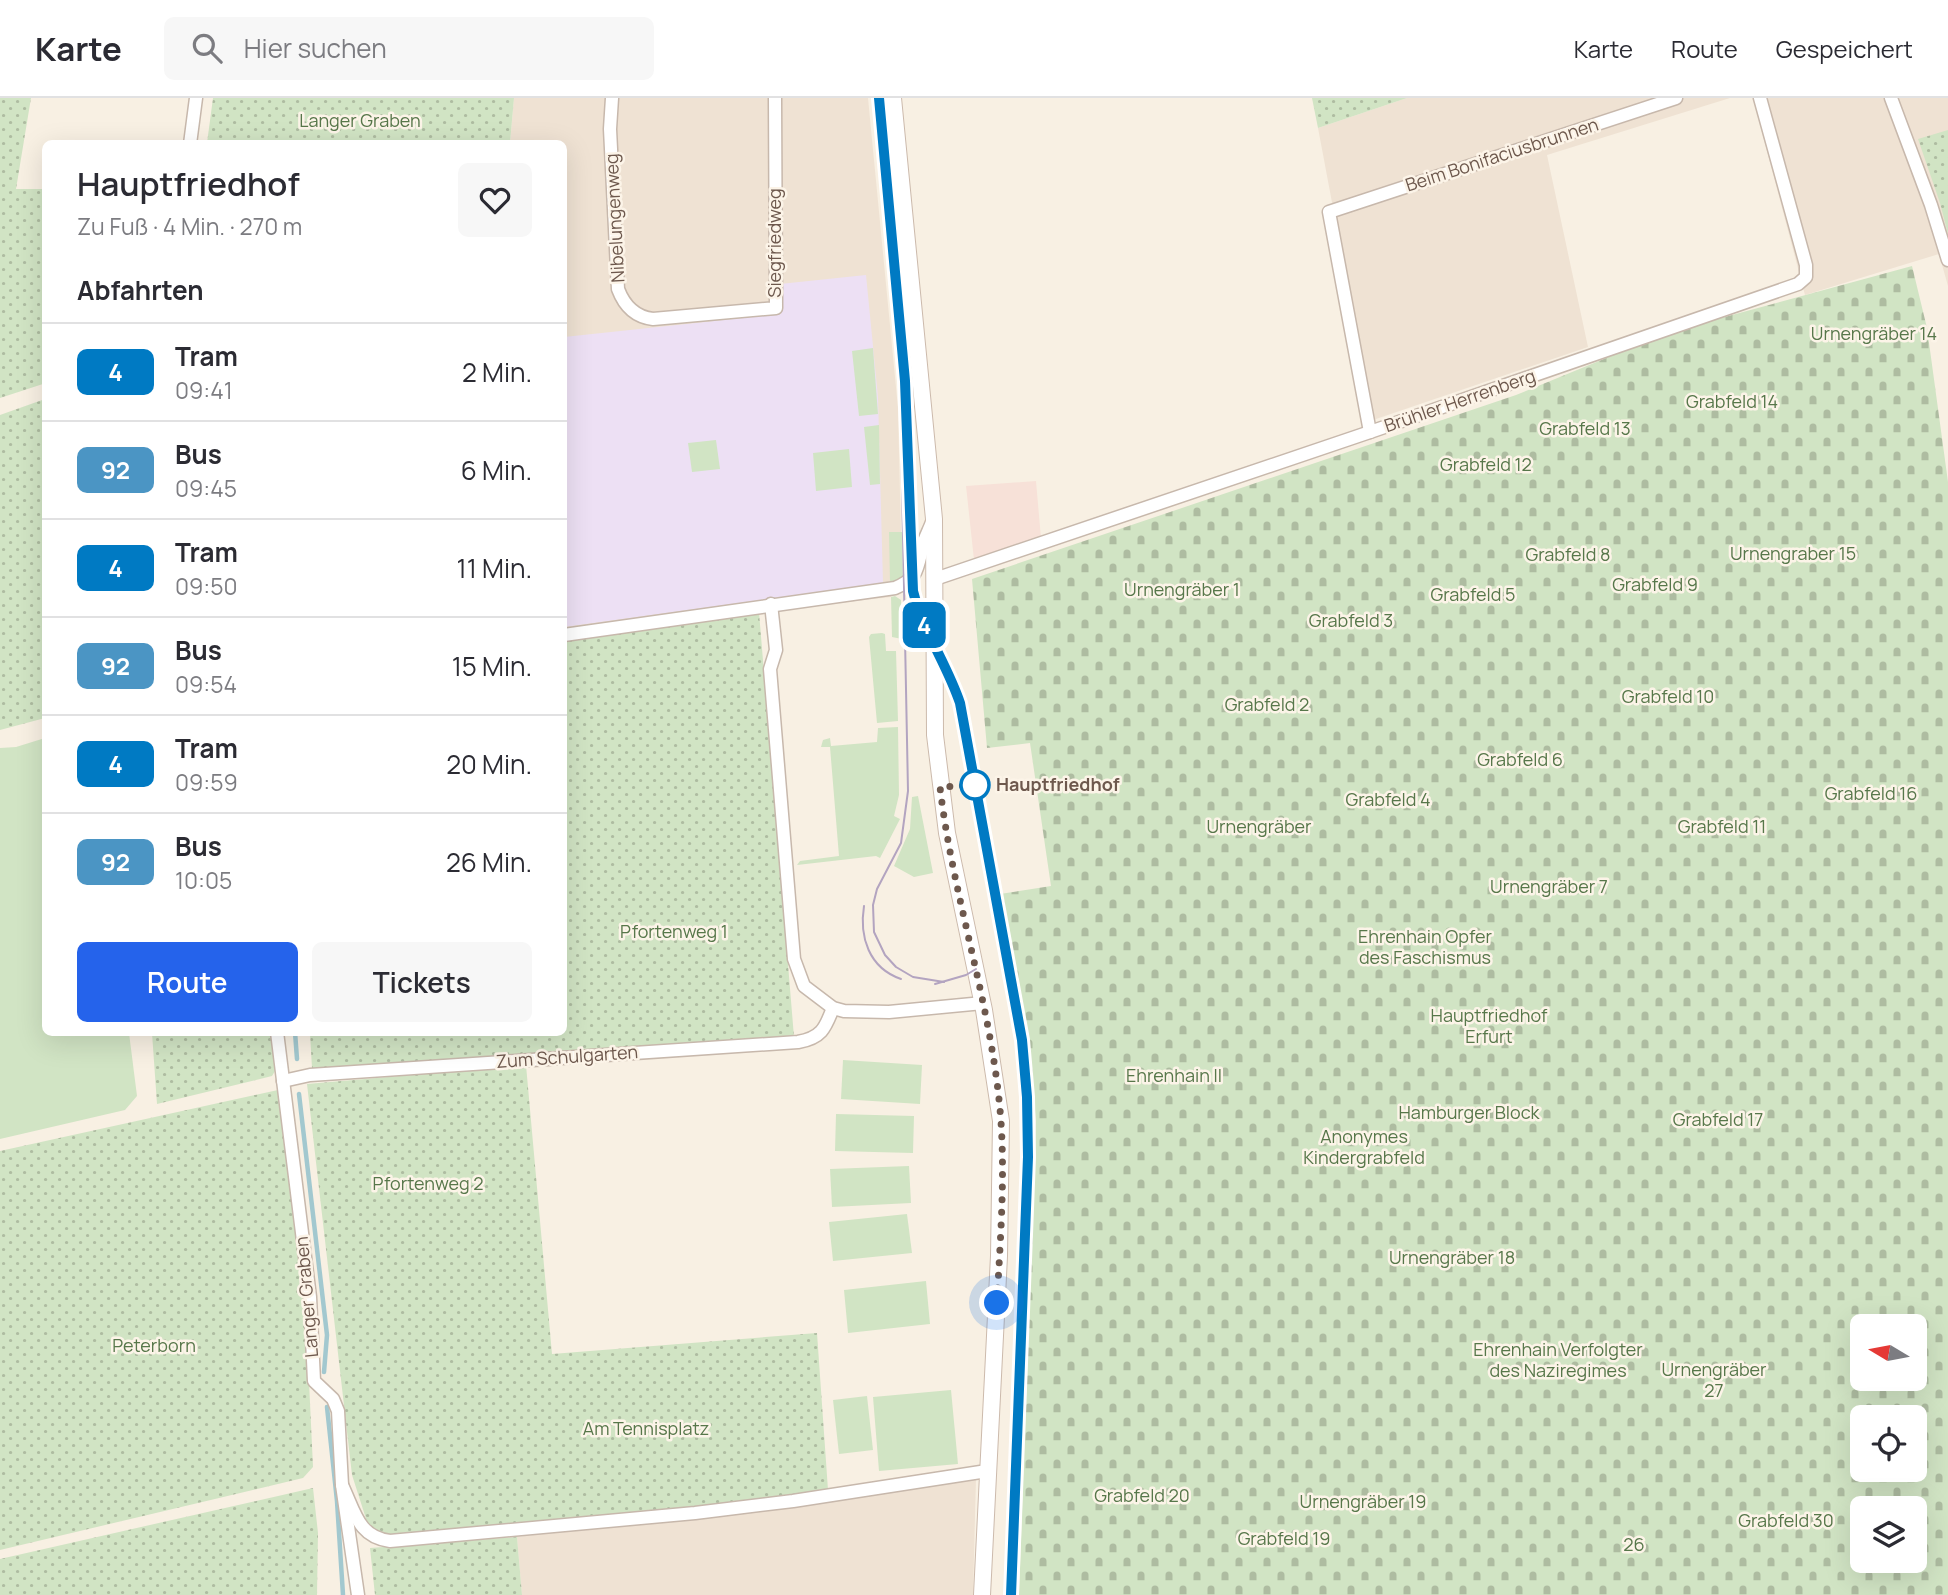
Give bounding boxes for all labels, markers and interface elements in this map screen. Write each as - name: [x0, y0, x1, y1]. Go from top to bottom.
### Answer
- search box: [164, 17, 654, 80]
- text: Karte: [35, 26, 122, 71]
- icon: search: [188, 29, 226, 67]
- text: Hier suchen: [244, 30, 387, 66]
- text: Karte: [1574, 32, 1633, 65]
- text: Route: [1671, 32, 1738, 65]
- text: Gespeichert: [1776, 32, 1913, 65]
- park label: Langer Graben: [299, 108, 421, 132]
- street label: Beim Bonifaciusbrunnen: [1402, 112, 1601, 197]
- street label: Nibelungenweg: [599, 153, 629, 283]
- text: Hauptfriedhof: [77, 161, 300, 206]
- button: heart: [458, 163, 532, 237]
- street label: Siegfriedweg: [762, 188, 786, 298]
- text: Zu Fuß · 4 Min. · 270 m: [77, 210, 302, 242]
- text: Abfahrten: [77, 272, 204, 308]
- park label: Urnengräber 14: [1811, 321, 1937, 345]
- text: Tram: [175, 338, 238, 374]
- text: 2 Min.: [462, 354, 532, 390]
- text: 4: [108, 355, 123, 388]
- street label: Brühler Herrenberg: [1381, 363, 1538, 437]
- text: 09:41: [175, 374, 233, 406]
- park label: Grabfeld 14: [1686, 389, 1778, 413]
- park label: Grabfeld 13: [1539, 416, 1631, 440]
- text: Bus: [175, 436, 222, 472]
- text: 6 Min.: [461, 452, 532, 488]
- park label: Grabfeld 12: [1440, 452, 1532, 476]
- text: 92: [101, 453, 130, 486]
- text: 09:45: [175, 472, 237, 504]
- text: Tram: [175, 534, 238, 570]
- park label: Urnengraber 15: [1730, 541, 1856, 565]
- park label: Grabfeld 8: [1526, 542, 1610, 566]
- text: 11 Min.: [457, 550, 532, 586]
- text: 4: [108, 551, 123, 584]
- text: 09:50: [175, 570, 238, 602]
- park label: Grabfeld 9: [1612, 572, 1698, 596]
- park label: Urnengräber 1: [1124, 577, 1240, 601]
- park label: Grabfeld 5: [1431, 582, 1515, 606]
- line badge: 4: [901, 602, 947, 648]
- text: 4: [917, 608, 931, 641]
- park label: Grabfeld 3: [1309, 608, 1393, 632]
- text: Bus: [175, 632, 222, 668]
- text: 15 Min.: [452, 648, 532, 684]
- text: 92: [101, 649, 130, 682]
- text: 09:54: [175, 668, 237, 700]
- park label: Grabfeld 10: [1622, 684, 1714, 708]
- park label: Grabfeld 2: [1225, 692, 1309, 716]
- text: Tram: [175, 730, 238, 766]
- text: 20 Min.: [446, 746, 532, 782]
- text: 4: [108, 747, 123, 780]
- park label: Grabfeld 6: [1477, 747, 1563, 771]
- text: 09:59: [175, 766, 238, 798]
- marker: Hauptfriedhof: [960, 770, 990, 800]
- place label: Hauptfriedhof: [996, 772, 1120, 796]
- park label: Grabfeld 16: [1825, 781, 1917, 805]
- park label: Grabfeld 4: [1345, 787, 1431, 811]
- park label: Urnengräber: [1206, 814, 1312, 838]
- park label: Grabfeld 11: [1678, 814, 1766, 838]
- text: Bus: [175, 828, 222, 864]
- text: 26 Min.: [446, 844, 532, 880]
- text: 92: [101, 845, 130, 878]
- text: 10:05: [175, 864, 232, 896]
- park label: Urnengräber 7: [1490, 874, 1608, 898]
- park label: Pfortenweg 1: [620, 919, 728, 943]
- park label: Ehrenhain Opfer des Faschismus: [1358, 924, 1493, 969]
- button: Route: [77, 942, 298, 1022]
- button: Tickets: [312, 942, 532, 1022]
- park label: Hauptfriedhof Erfurt: [1431, 1003, 1548, 1048]
- street label: Zum Schulgarten: [495, 1039, 639, 1073]
- park label: Ehrenhain II: [1126, 1063, 1222, 1087]
- park label: Hamburger Block: [1398, 1100, 1541, 1124]
- park label: Grabfeld 17: [1673, 1107, 1763, 1131]
- park label: Anonymes Kindergrabfeld: [1303, 1124, 1425, 1169]
- park label: Pfortenweg 2: [372, 1171, 484, 1195]
- street label: Langer Graben: [289, 1235, 323, 1359]
- park label: Urnengräber 18: [1389, 1245, 1515, 1269]
- your location: [979, 1285, 1014, 1320]
- north arrow: [1850, 1314, 1927, 1391]
- map controls: [1850, 1314, 1927, 1573]
- park label: Peterborn: [112, 1333, 196, 1357]
- park label: Ehrenhain Verfolgter des Naziregimes: [1473, 1337, 1643, 1382]
- park label: Urnengräber 27: [1661, 1357, 1767, 1402]
- button: locate: [1850, 1405, 1927, 1482]
- park label: Am Tennisplatz: [583, 1416, 709, 1440]
- park label: Grabfeld 20: [1094, 1483, 1190, 1507]
- park label: Urnengräber 19: [1300, 1489, 1426, 1513]
- button: layers: [1850, 1496, 1927, 1573]
- park label: Grabfeld 30: [1738, 1508, 1834, 1532]
- park label: Grabfeld 19: [1238, 1526, 1330, 1550]
- park label: 26: [1623, 1532, 1645, 1556]

